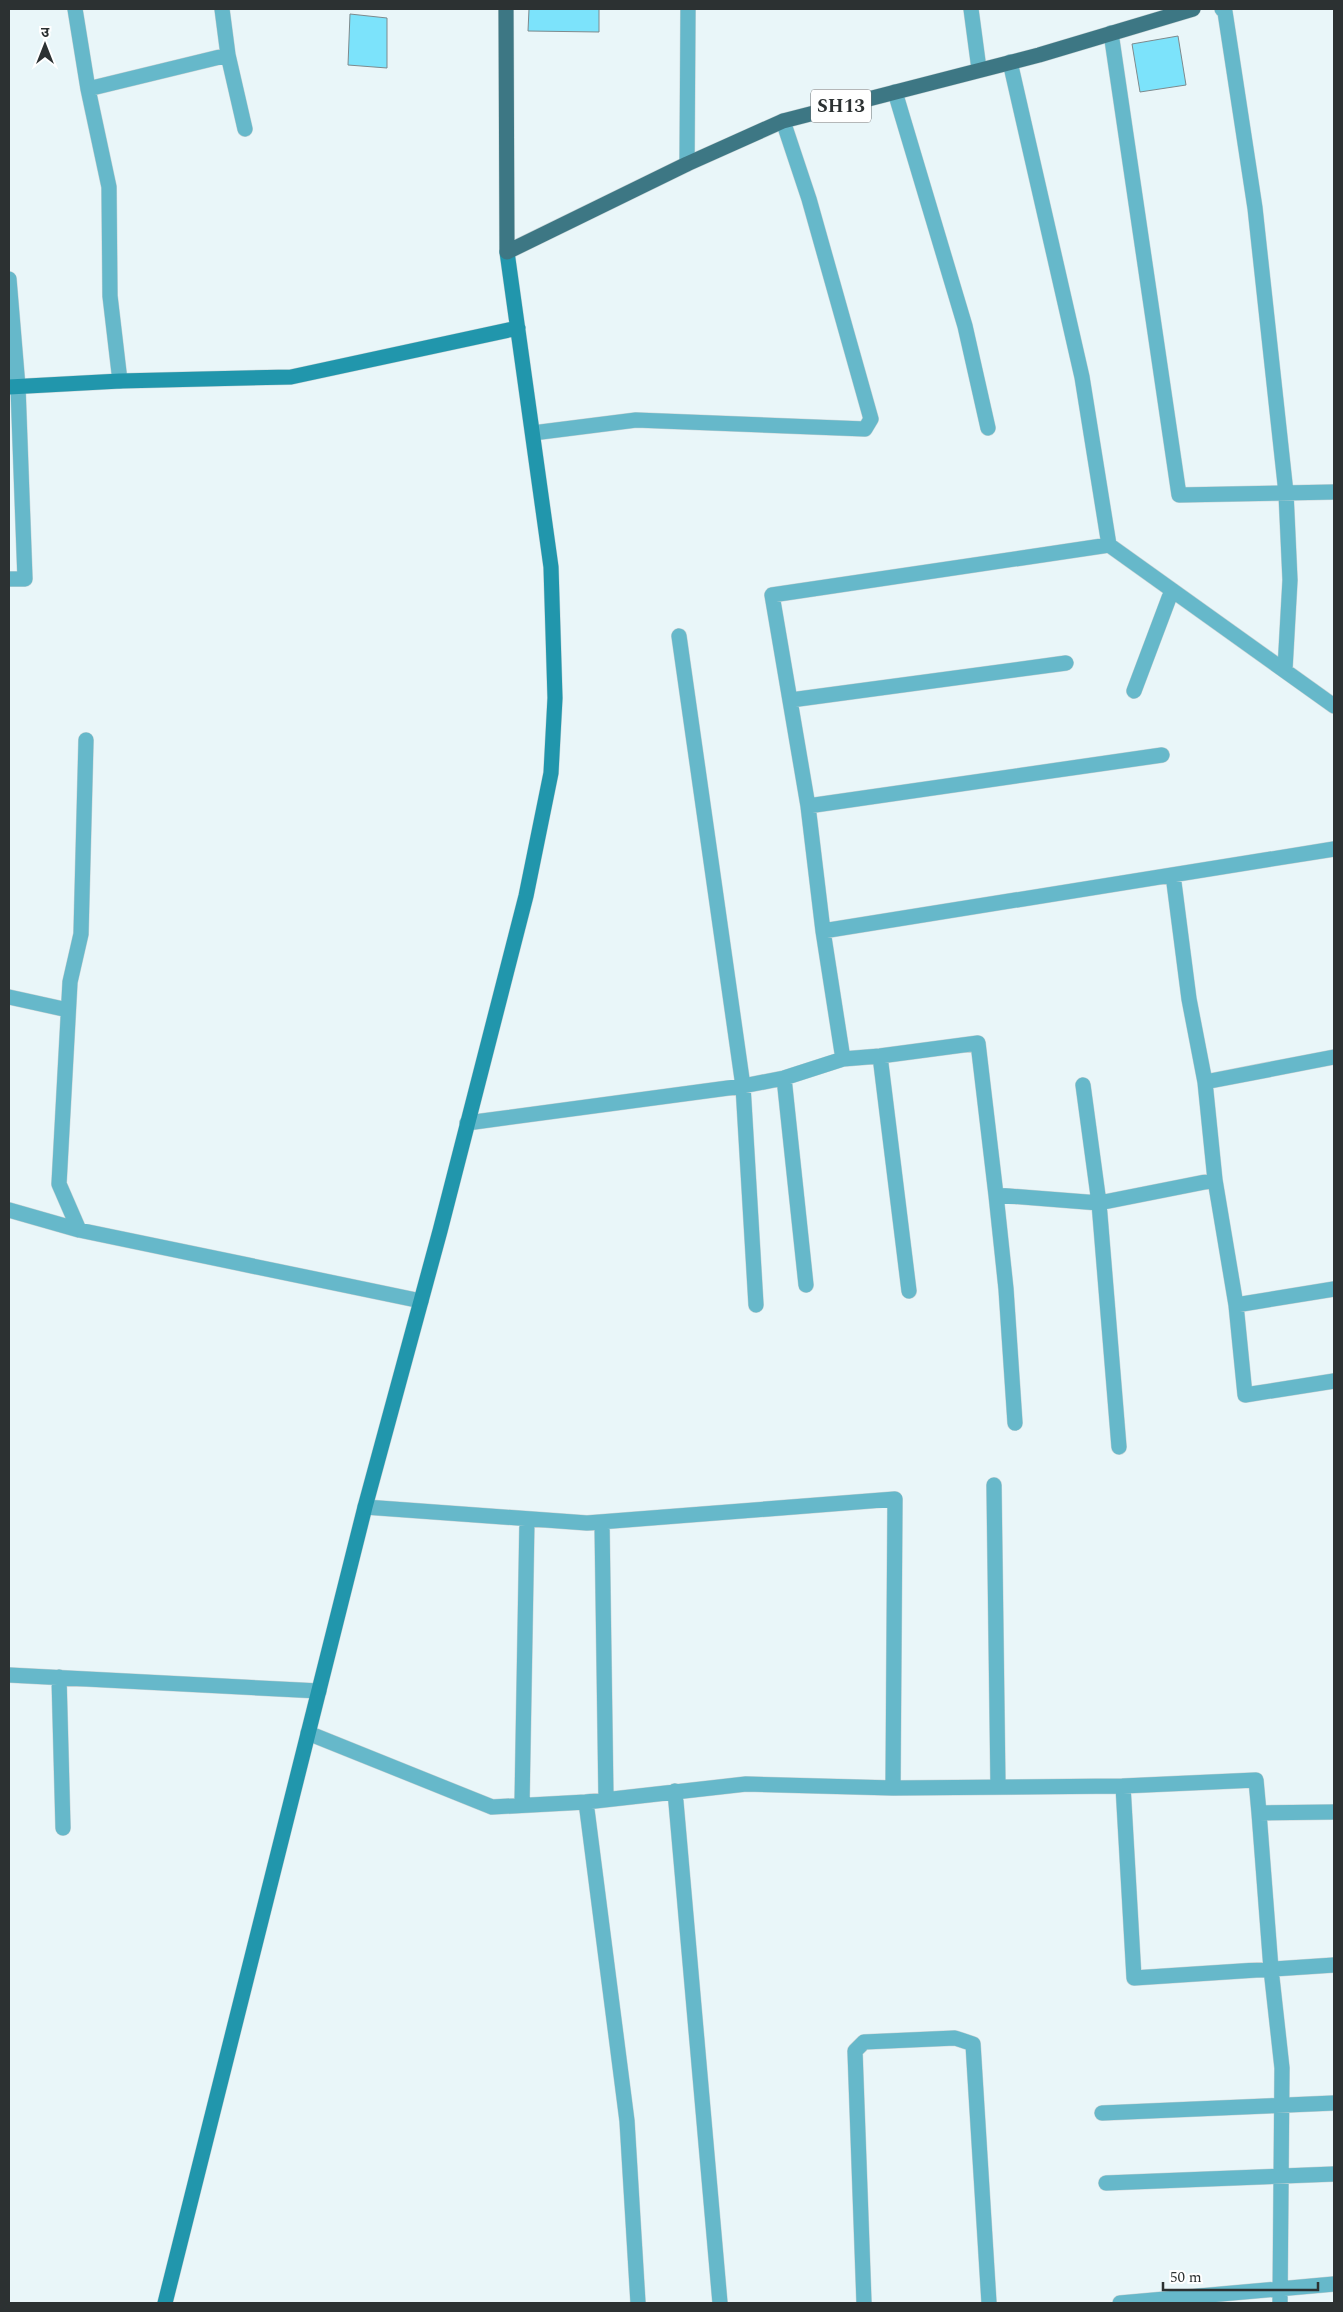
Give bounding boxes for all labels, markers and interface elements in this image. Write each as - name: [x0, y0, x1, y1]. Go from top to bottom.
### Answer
- north arrow: [20, 20, 70, 70]
- text: उ: [41, 22, 50, 43]
- road number: SH13: [811, 90, 871, 122]
- scale bar: [1163, 2260, 1318, 2292]
- text: 50 m: [1170, 2266, 1202, 2289]

